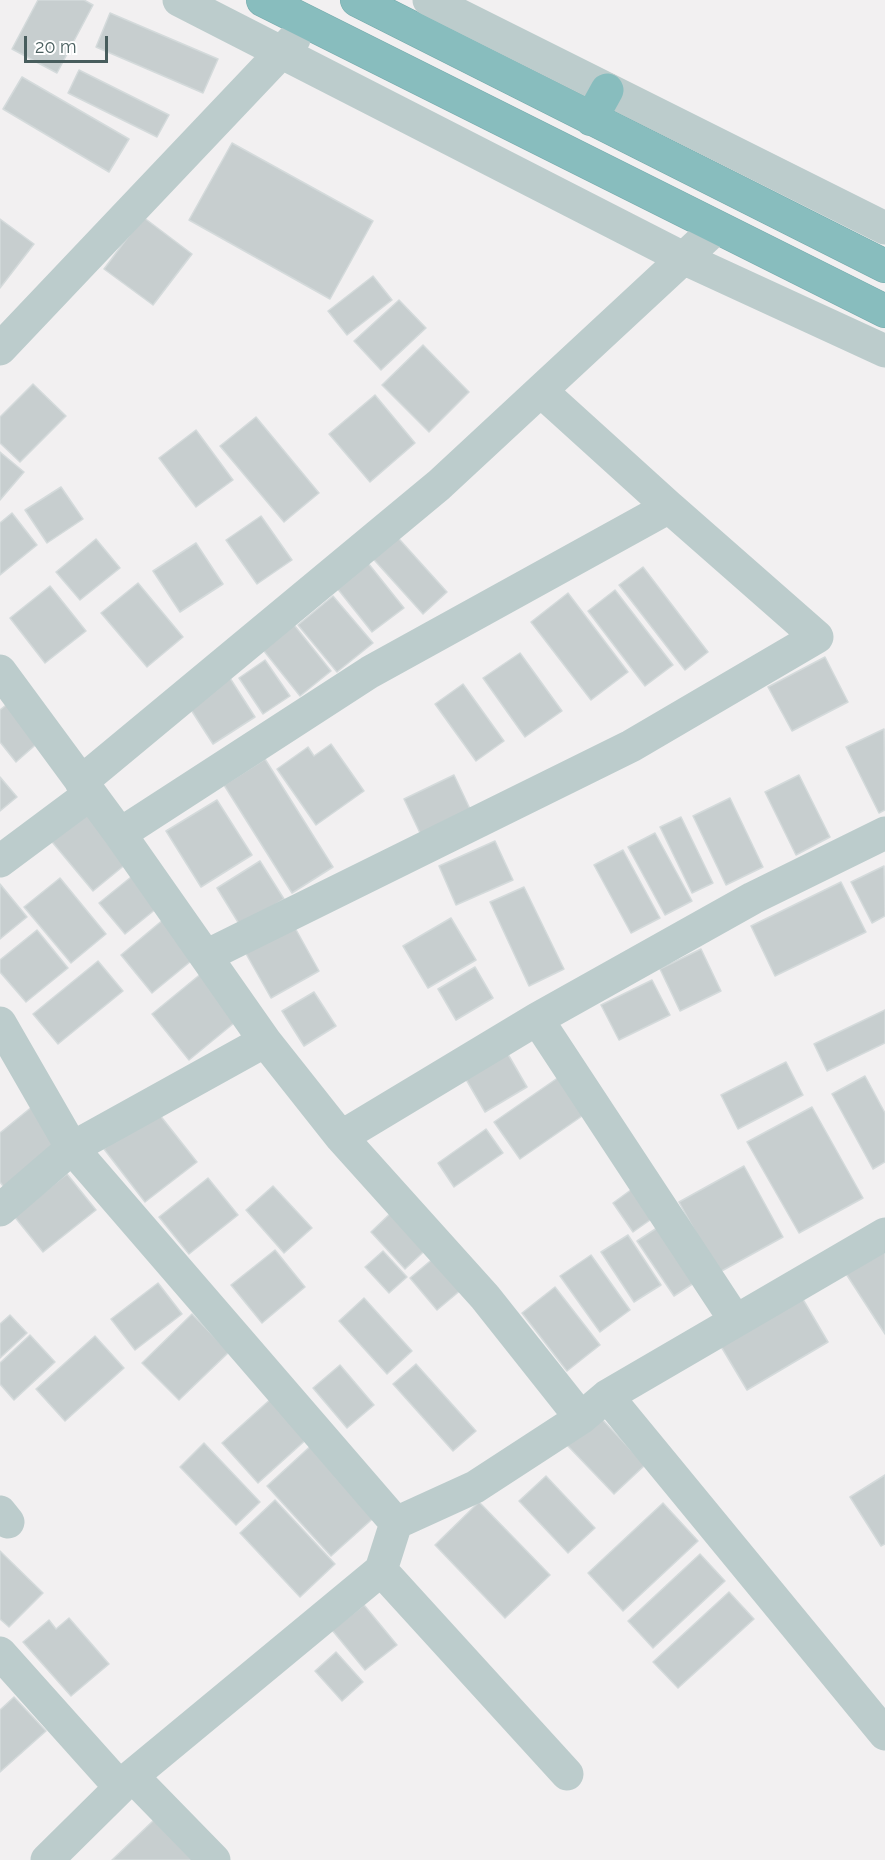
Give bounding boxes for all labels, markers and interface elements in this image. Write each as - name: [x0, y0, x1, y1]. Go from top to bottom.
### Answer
- scale bar: [27, 24, 111, 62]
- text: 20 m: [35, 36, 77, 57]

